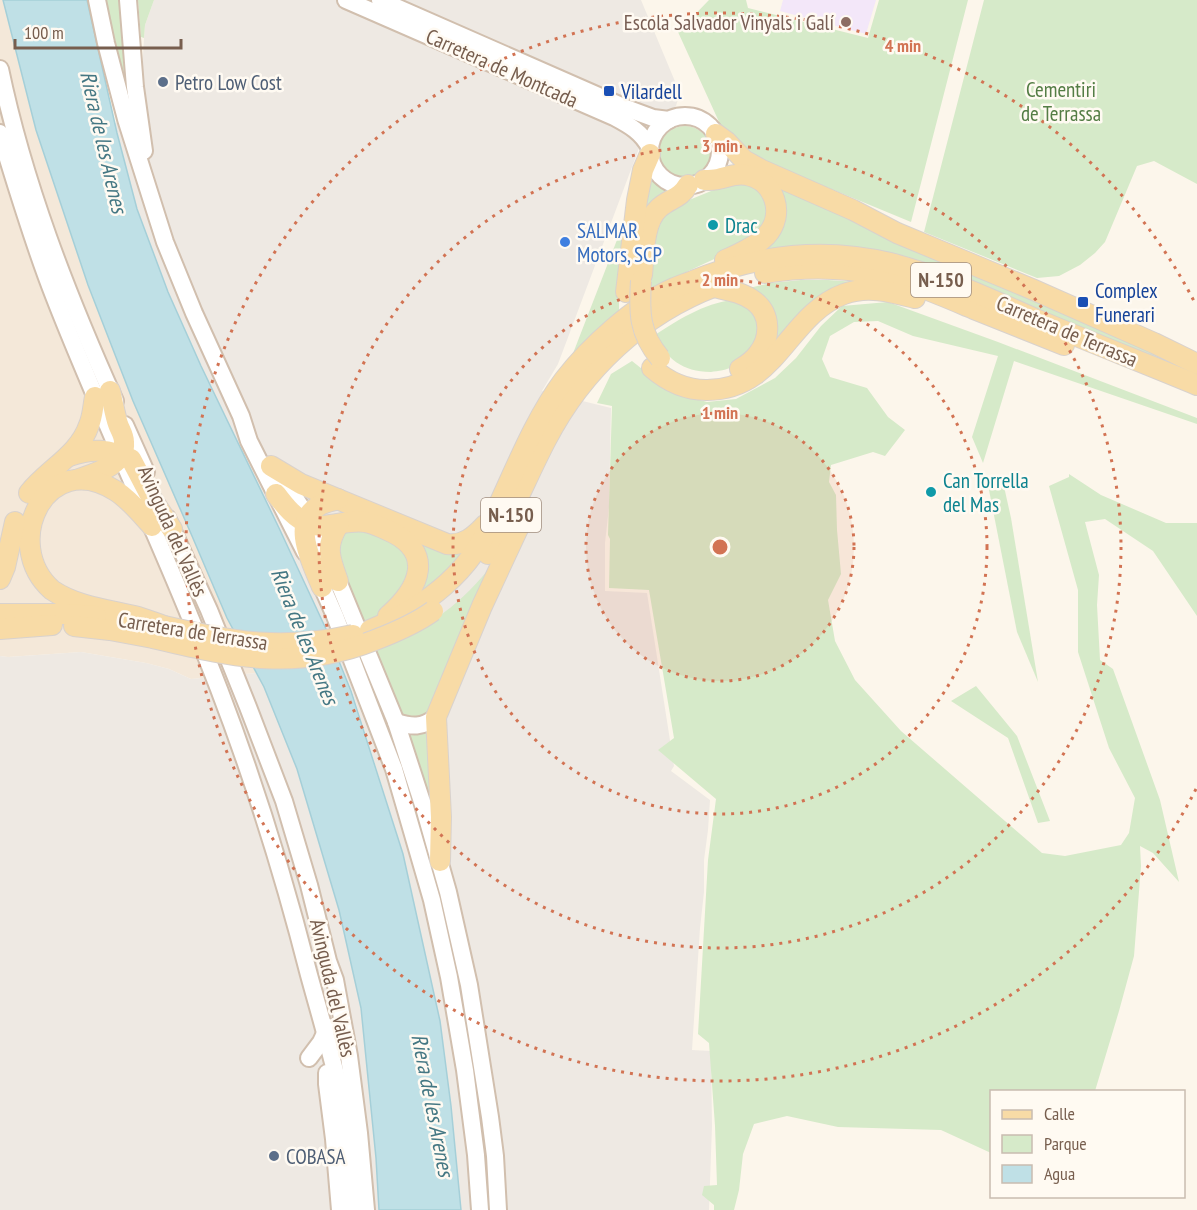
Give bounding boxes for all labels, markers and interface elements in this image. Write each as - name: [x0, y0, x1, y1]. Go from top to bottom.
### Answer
- place label: Escola Salvador Vinyals i Galí: [624, 9, 834, 36]
- scale bar: [15, 12, 182, 50]
- marker: Escola Salvador Vinyals i Galí: [839, 15, 853, 29]
- text: 100 m: [24, 21, 64, 44]
- street label: Carretera de Montcada: [422, 22, 582, 114]
- text: 4 min: [885, 34, 921, 57]
- water label: Riera de les Arenes: [74, 68, 134, 218]
- place label: Petro Low Cost: [175, 69, 282, 96]
- marker: Petro Low Cost: [156, 75, 170, 89]
- park label: Cementiri de Terrassa: [1021, 76, 1101, 127]
- place label: Vilardell: [620, 78, 682, 105]
- marker: Vilardell: [602, 84, 616, 98]
- text: 3 min: [702, 134, 738, 157]
- place label: Drac: [725, 212, 758, 239]
- place label: SALMAR Motors, SCP: [577, 217, 662, 268]
- marker: Drac: [706, 218, 720, 232]
- marker: SALMAR Motors, SCP: [558, 235, 572, 249]
- road number: N-150: [911, 263, 971, 297]
- text: 2 min: [702, 268, 738, 291]
- place label: Complex Funerari: [1095, 277, 1158, 328]
- street label: Carretera de Terrassa: [992, 289, 1142, 373]
- marker: Complex Funerari: [1076, 295, 1090, 309]
- text: 1 min: [702, 401, 738, 424]
- street label: Avinguda del Vallès: [132, 461, 214, 601]
- place label: Can Torrella del Mas: [943, 467, 1029, 518]
- marker: Can Torrella del Mas: [924, 485, 938, 499]
- road number: N-150: [481, 498, 541, 532]
- centre of rings: [710, 537, 730, 557]
- water label: Riera de les Arenes: [265, 564, 346, 711]
- street label: Carretera de Terrassa: [116, 606, 270, 656]
- street label: Avinguda del Vallès: [304, 916, 362, 1060]
- water label: Riera de les Arenes: [405, 1031, 461, 1181]
- legend: [990, 1090, 1185, 1198]
- text: Calle: [1044, 1102, 1075, 1125]
- text: Parque: [1044, 1132, 1087, 1155]
- place label: COBASA: [286, 1143, 345, 1170]
- marker: COBASA: [267, 1149, 281, 1163]
- text: Agua: [1044, 1162, 1075, 1185]

